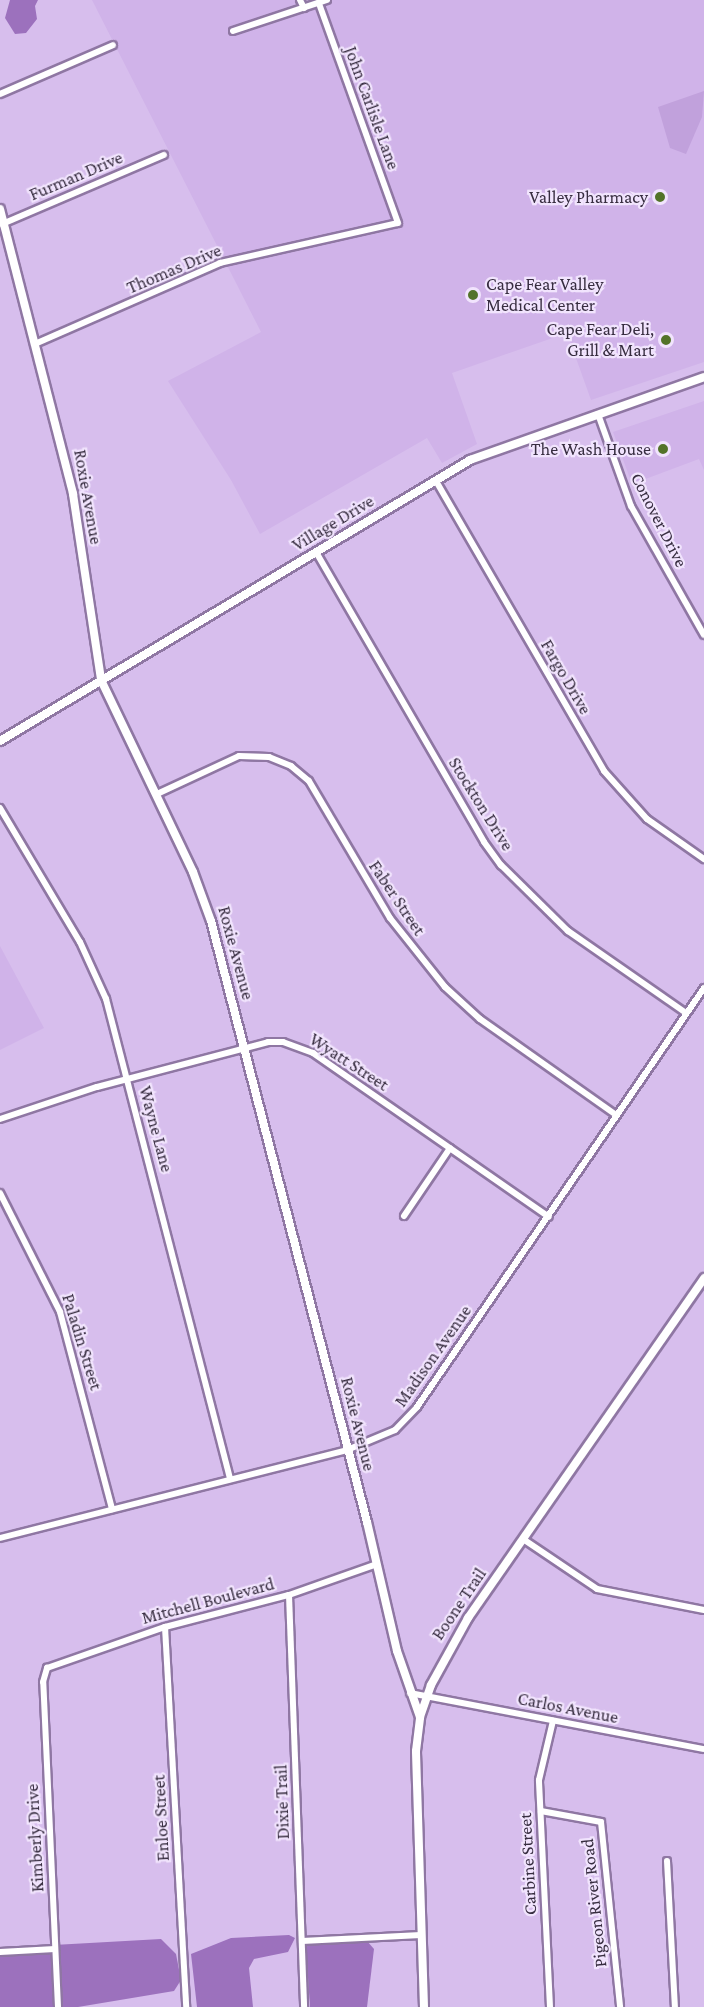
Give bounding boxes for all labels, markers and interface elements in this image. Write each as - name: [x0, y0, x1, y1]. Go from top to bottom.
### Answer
- street label: John Carlisle Lane: [340, 43, 404, 173]
- street label: Furman Drive: [26, 147, 126, 205]
- place label: Valley Pharmacy: [529, 186, 648, 208]
- marker: Valley Pharmacy: [653, 190, 667, 204]
- street label: Thomas Drive: [123, 239, 225, 299]
- place label: Cape Fear Valley Medical Center: [486, 274, 603, 316]
- marker: Cape Fear Valley Medical Center: [464, 286, 482, 304]
- place label: Cape Fear Deli, Grill & Mart: [546, 319, 654, 362]
- marker: Cape Fear Deli, Grill & Mart: [659, 333, 673, 347]
- place label: The Wash House: [531, 438, 651, 460]
- marker: The Wash House: [656, 442, 670, 456]
- street label: Roxie Avenue: [69, 448, 107, 546]
- street label: Conover Drive: [626, 469, 692, 571]
- street label: Village Drive: [288, 490, 378, 556]
- street label: Fargo Drive: [536, 636, 596, 718]
- street label: Stockton Drive: [444, 753, 518, 855]
- street label: Faber Street: [364, 856, 430, 940]
- street label: Roxie Avenue: [213, 904, 259, 1002]
- street label: Wyatt Street: [305, 1028, 393, 1096]
- street label: Wayne Lane: [134, 1084, 178, 1174]
- street label: Paladin Street: [57, 1291, 107, 1393]
- street label: Madison Avenue: [390, 1301, 476, 1411]
- street label: Roxie Avenue: [336, 1375, 380, 1473]
- street label: Boone Trail: [427, 1564, 491, 1644]
- street label: Mitchell Boulevard: [139, 1573, 277, 1629]
- street label: Carlos Avenue: [516, 1688, 620, 1728]
- street label: Dixie Trail: [270, 1764, 294, 1840]
- street label: Enloe Street: [148, 1774, 174, 1862]
- street label: Kimberly Drive: [21, 1783, 49, 1893]
- street label: Carbine Street: [515, 1812, 541, 1916]
- street label: Pigeon River Road: [577, 1838, 611, 1968]

